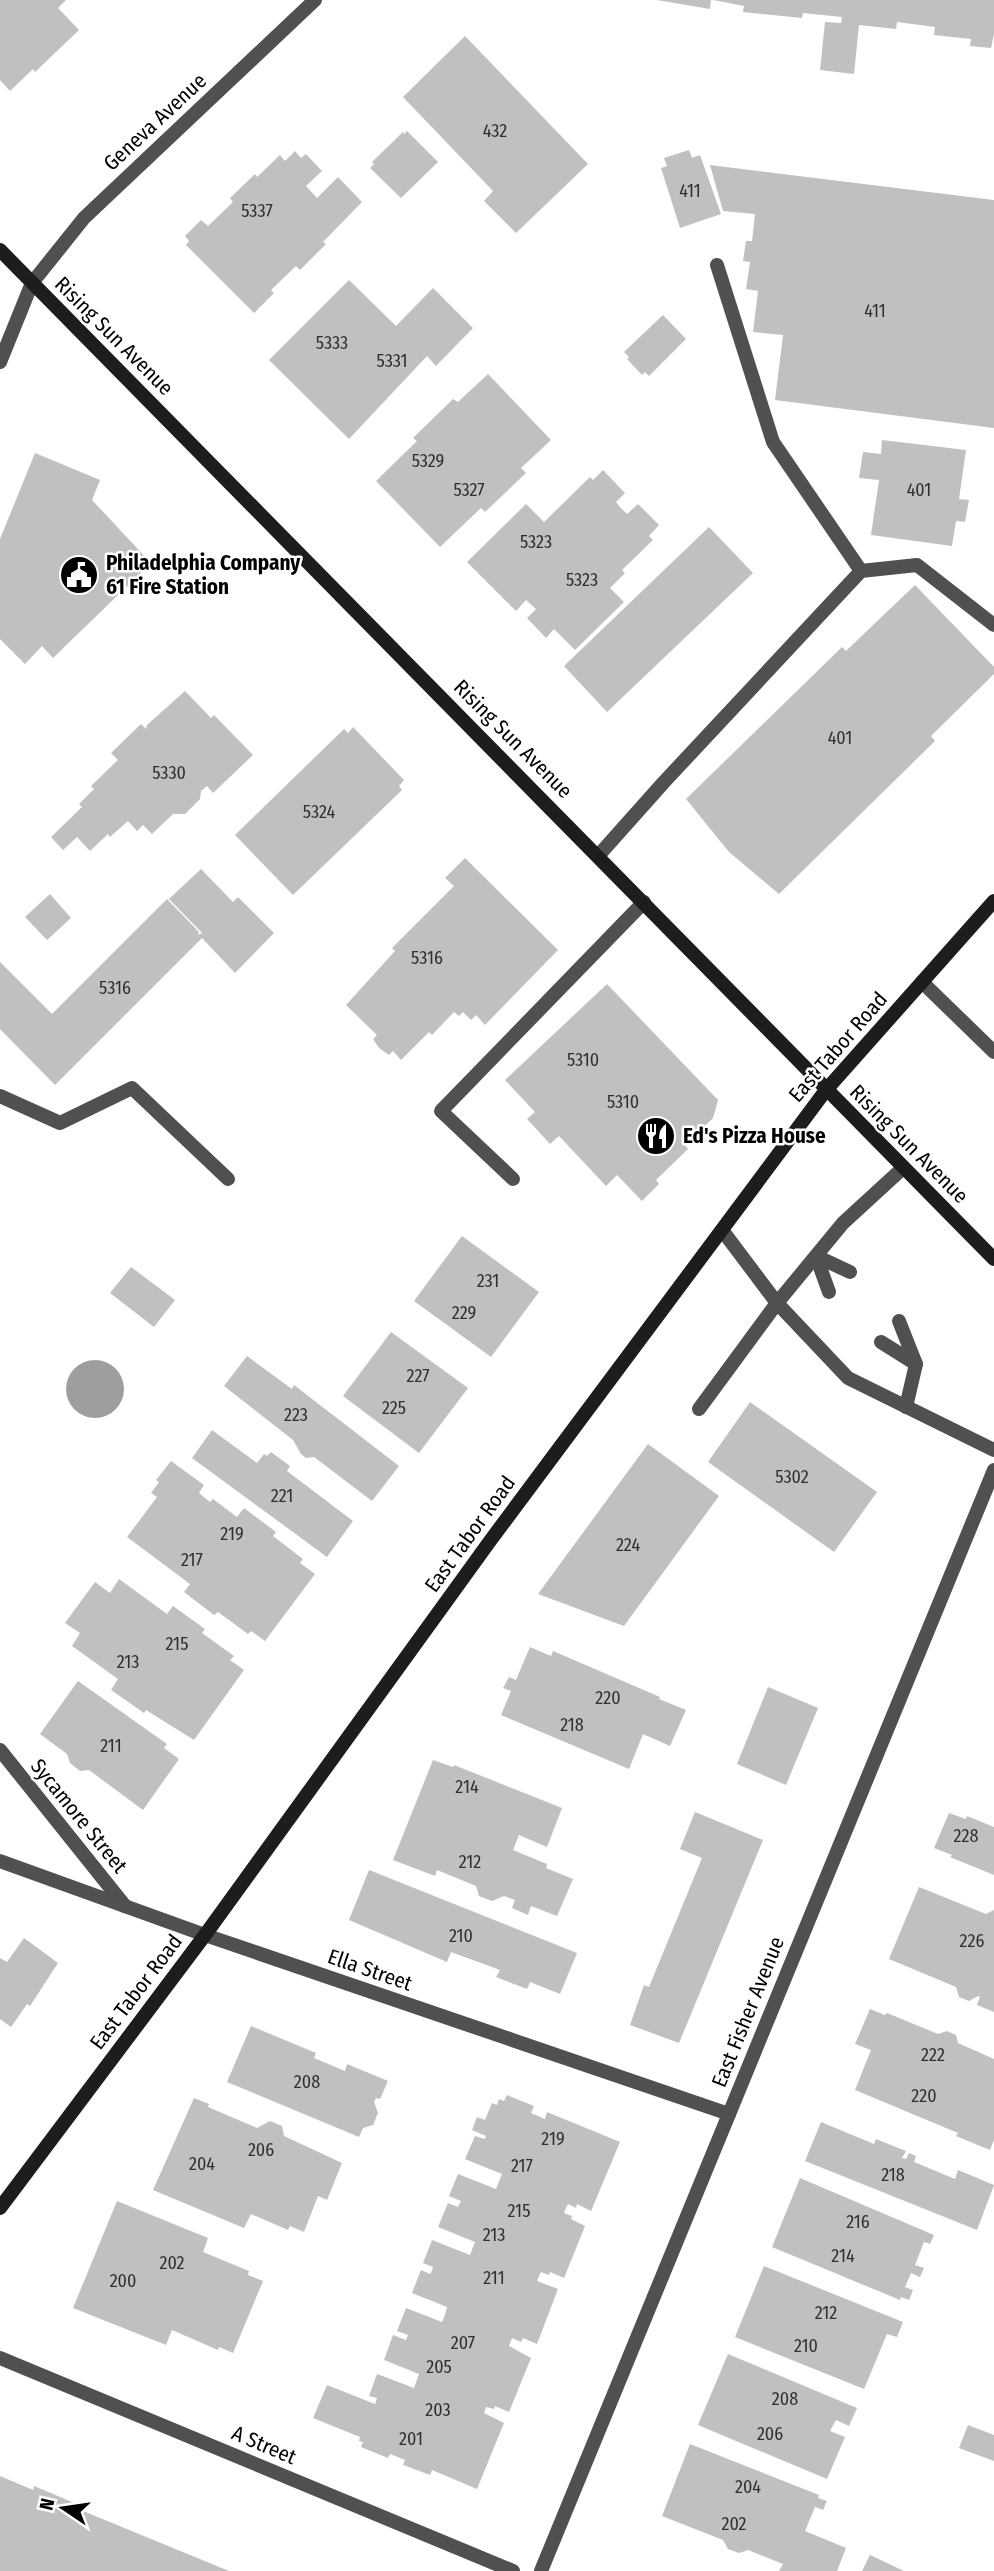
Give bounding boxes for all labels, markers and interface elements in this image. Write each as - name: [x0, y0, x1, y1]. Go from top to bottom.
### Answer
- street label: Geneva Avenue: [98, 68, 212, 176]
- house number: 432: [483, 120, 507, 142]
- house number: 411: [679, 180, 701, 202]
- house number: 5337: [241, 200, 273, 222]
- street label: Rising Sun Avenue: [49, 271, 179, 401]
- house number: 411: [864, 300, 886, 322]
- house number: 5333: [316, 332, 348, 354]
- house number: 5331: [377, 350, 407, 372]
- house number: 5329: [412, 450, 444, 472]
- house number: 5327: [453, 479, 485, 501]
- house number: 401: [907, 479, 931, 501]
- house number: 5323: [520, 531, 552, 553]
- place label: Philadelphia Company 61 Fire Station: [106, 550, 301, 600]
- public building icon: Philadelphia Company 61 Fire Station: [58, 554, 100, 596]
- house number: 5323: [566, 569, 598, 591]
- street label: Rising Sun Avenue: [448, 674, 578, 804]
- house number: 401: [828, 727, 852, 749]
- house number: 5330: [152, 762, 186, 784]
- house number: 5324: [303, 801, 335, 823]
- house number: 5316: [411, 947, 443, 969]
- house number: 5316: [99, 977, 131, 999]
- street label: East Tabor Road: [783, 987, 893, 1107]
- house number: 5310: [567, 1049, 599, 1071]
- street label: Rising Sun Avenue: [844, 1079, 974, 1209]
- house number: 5310: [607, 1091, 639, 1113]
- restaurant icon: Ed's Pizza House: [635, 1115, 677, 1157]
- place label: Ed's Pizza House: [683, 1123, 826, 1149]
- house number: 231: [477, 1270, 499, 1292]
- house number: 229: [452, 1302, 476, 1324]
- house number: 227: [406, 1365, 430, 1387]
- house number: 225: [382, 1397, 406, 1419]
- house number: 223: [284, 1404, 308, 1426]
- house number: 5302: [775, 1466, 809, 1488]
- street label: East Tabor Road: [419, 1471, 521, 1597]
- house number: 221: [271, 1485, 293, 1507]
- house number: 219: [220, 1523, 244, 1545]
- house number: 224: [616, 1534, 640, 1556]
- house number: 217: [181, 1549, 203, 1571]
- house number: 215: [166, 1633, 188, 1655]
- house number: 213: [117, 1651, 139, 1673]
- house number: 220: [595, 1687, 621, 1709]
- house number: 218: [560, 1714, 584, 1736]
- house number: 211: [100, 1735, 122, 1757]
- street label: Sycamore Street: [25, 1754, 133, 1878]
- house number: 214: [455, 1776, 479, 1798]
- house number: 228: [954, 1825, 978, 1847]
- house number: 212: [459, 1851, 481, 1873]
- house number: 210: [449, 1925, 473, 1947]
- street label: East Tabor Road: [84, 1929, 188, 2055]
- house number: 226: [960, 1930, 984, 1952]
- street label: East Fisher Avenue: [706, 1933, 790, 2091]
- street label: Ella Street: [324, 1943, 416, 1997]
- house number: 222: [921, 2044, 945, 2066]
- house number: 208: [294, 2071, 320, 2093]
- house number: 220: [911, 2085, 937, 2107]
- house number: 219: [541, 2128, 565, 2150]
- house number: 206: [248, 2139, 274, 2161]
- house number: 204: [189, 2153, 215, 2175]
- house number: 217: [511, 2155, 533, 2177]
- house number: 218: [881, 2164, 905, 2186]
- house number: 215: [508, 2200, 530, 2222]
- house number: 216: [846, 2211, 870, 2233]
- house number: 213: [483, 2224, 505, 2246]
- house number: 214: [831, 2245, 855, 2267]
- house number: 202: [159, 2252, 185, 2274]
- house number: 211: [483, 2267, 505, 2289]
- house number: 200: [110, 2270, 136, 2292]
- house number: 212: [815, 2302, 837, 2324]
- house number: 207: [451, 2332, 475, 2354]
- house number: 210: [794, 2335, 818, 2357]
- house number: 205: [426, 2356, 452, 2378]
- house number: 208: [772, 2388, 798, 2410]
- house number: 203: [425, 2399, 451, 2421]
- street label: A Street: [228, 2420, 300, 2470]
- house number: 206: [757, 2423, 783, 2445]
- house number: 201: [399, 2428, 423, 2450]
- north arrow: [28, 2473, 98, 2543]
- house number: 204: [735, 2476, 761, 2498]
- text: N: [34, 2496, 59, 2512]
- house number: 202: [721, 2513, 747, 2535]

